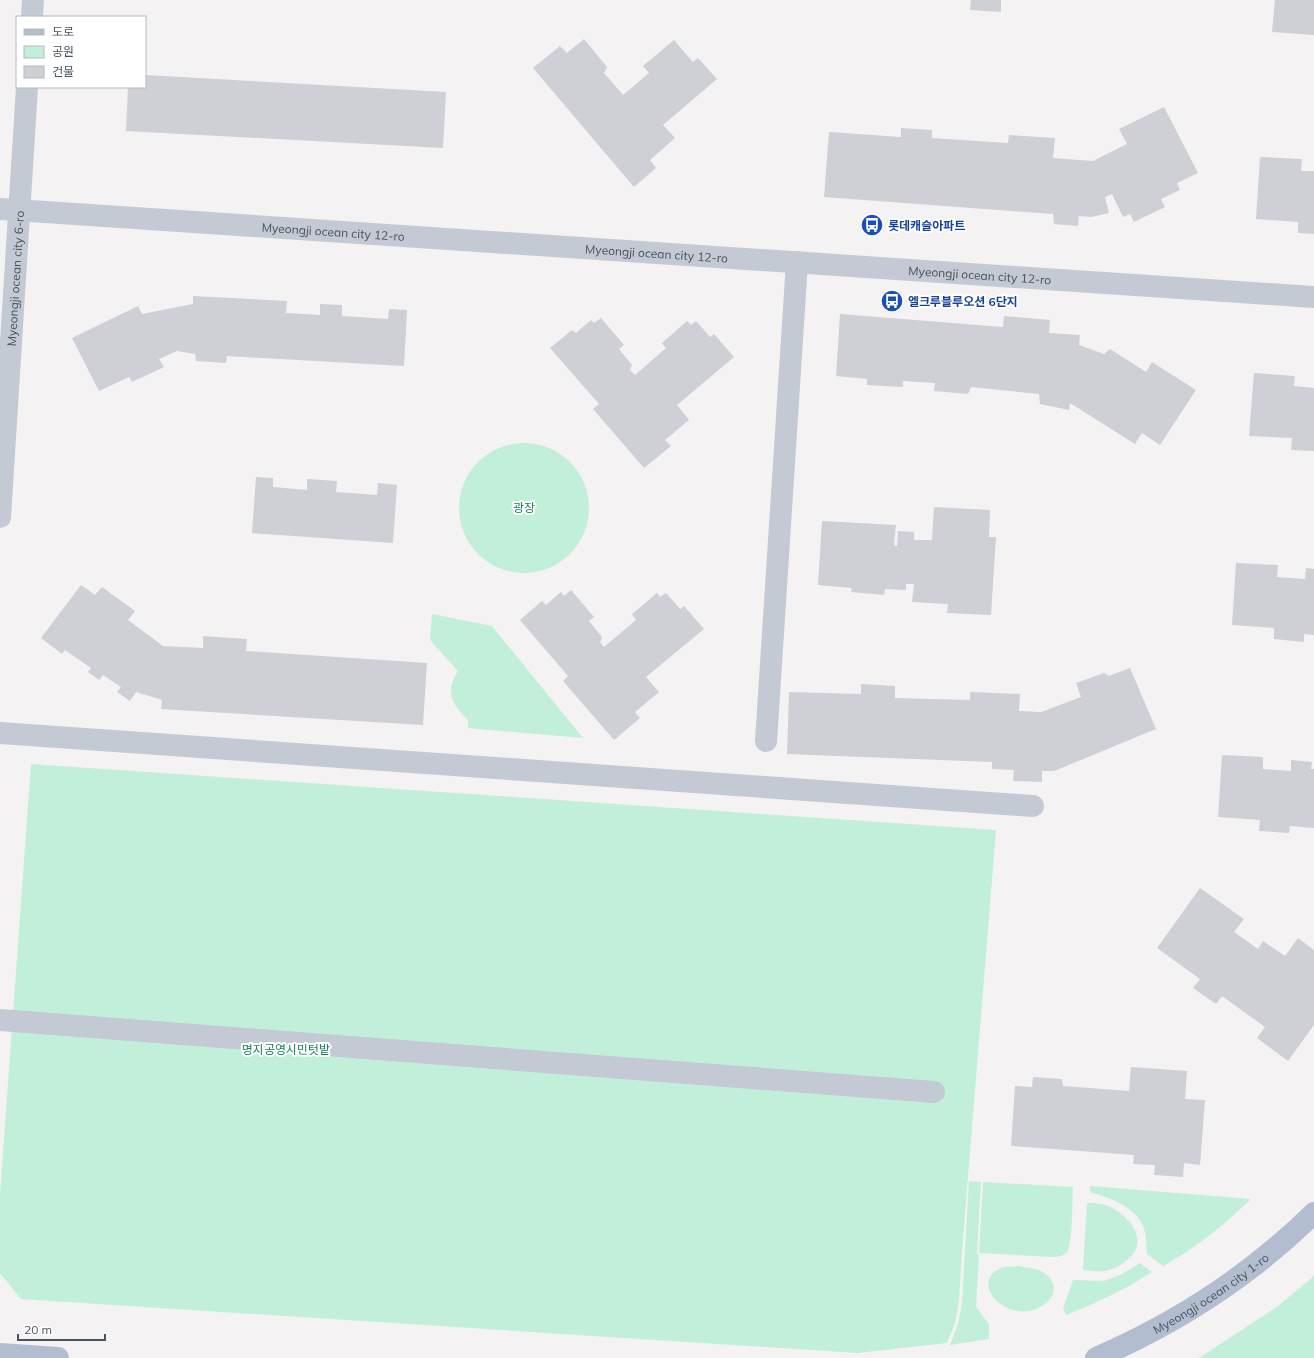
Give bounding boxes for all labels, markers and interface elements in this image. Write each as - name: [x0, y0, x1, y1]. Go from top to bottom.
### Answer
- legend: [16, 16, 146, 88]
- text: 도로: [52, 24, 74, 39]
- text: 공원: [52, 44, 74, 59]
- text: 건물: [52, 64, 74, 79]
- street label: Myeongji ocean city 6-ro: [3, 210, 27, 347]
- bus stop icon: 롯데캐슬아파트: [859, 212, 885, 238]
- place label: 롯데캐슬아파트: [888, 218, 965, 233]
- street label: Myeongji ocean city 12-ro: [261, 219, 405, 244]
- street label: Myeongji ocean city 12-ro: [585, 241, 729, 265]
- street label: Myeongji ocean city 12-ro: [908, 262, 1052, 287]
- bus stop icon: 엘크루블루오션 6단지: [879, 288, 905, 314]
- place label: 엘크루블루오션 6단지: [908, 294, 1018, 309]
- park label: 광장: [513, 500, 535, 515]
- park label: 명지공영시민텃밭: [242, 1042, 330, 1057]
- street label: Myeongji ocean city 1-ro: [1150, 1249, 1272, 1337]
- scale bar: [18, 1316, 105, 1342]
- text: 20 m: [24, 1322, 52, 1337]

